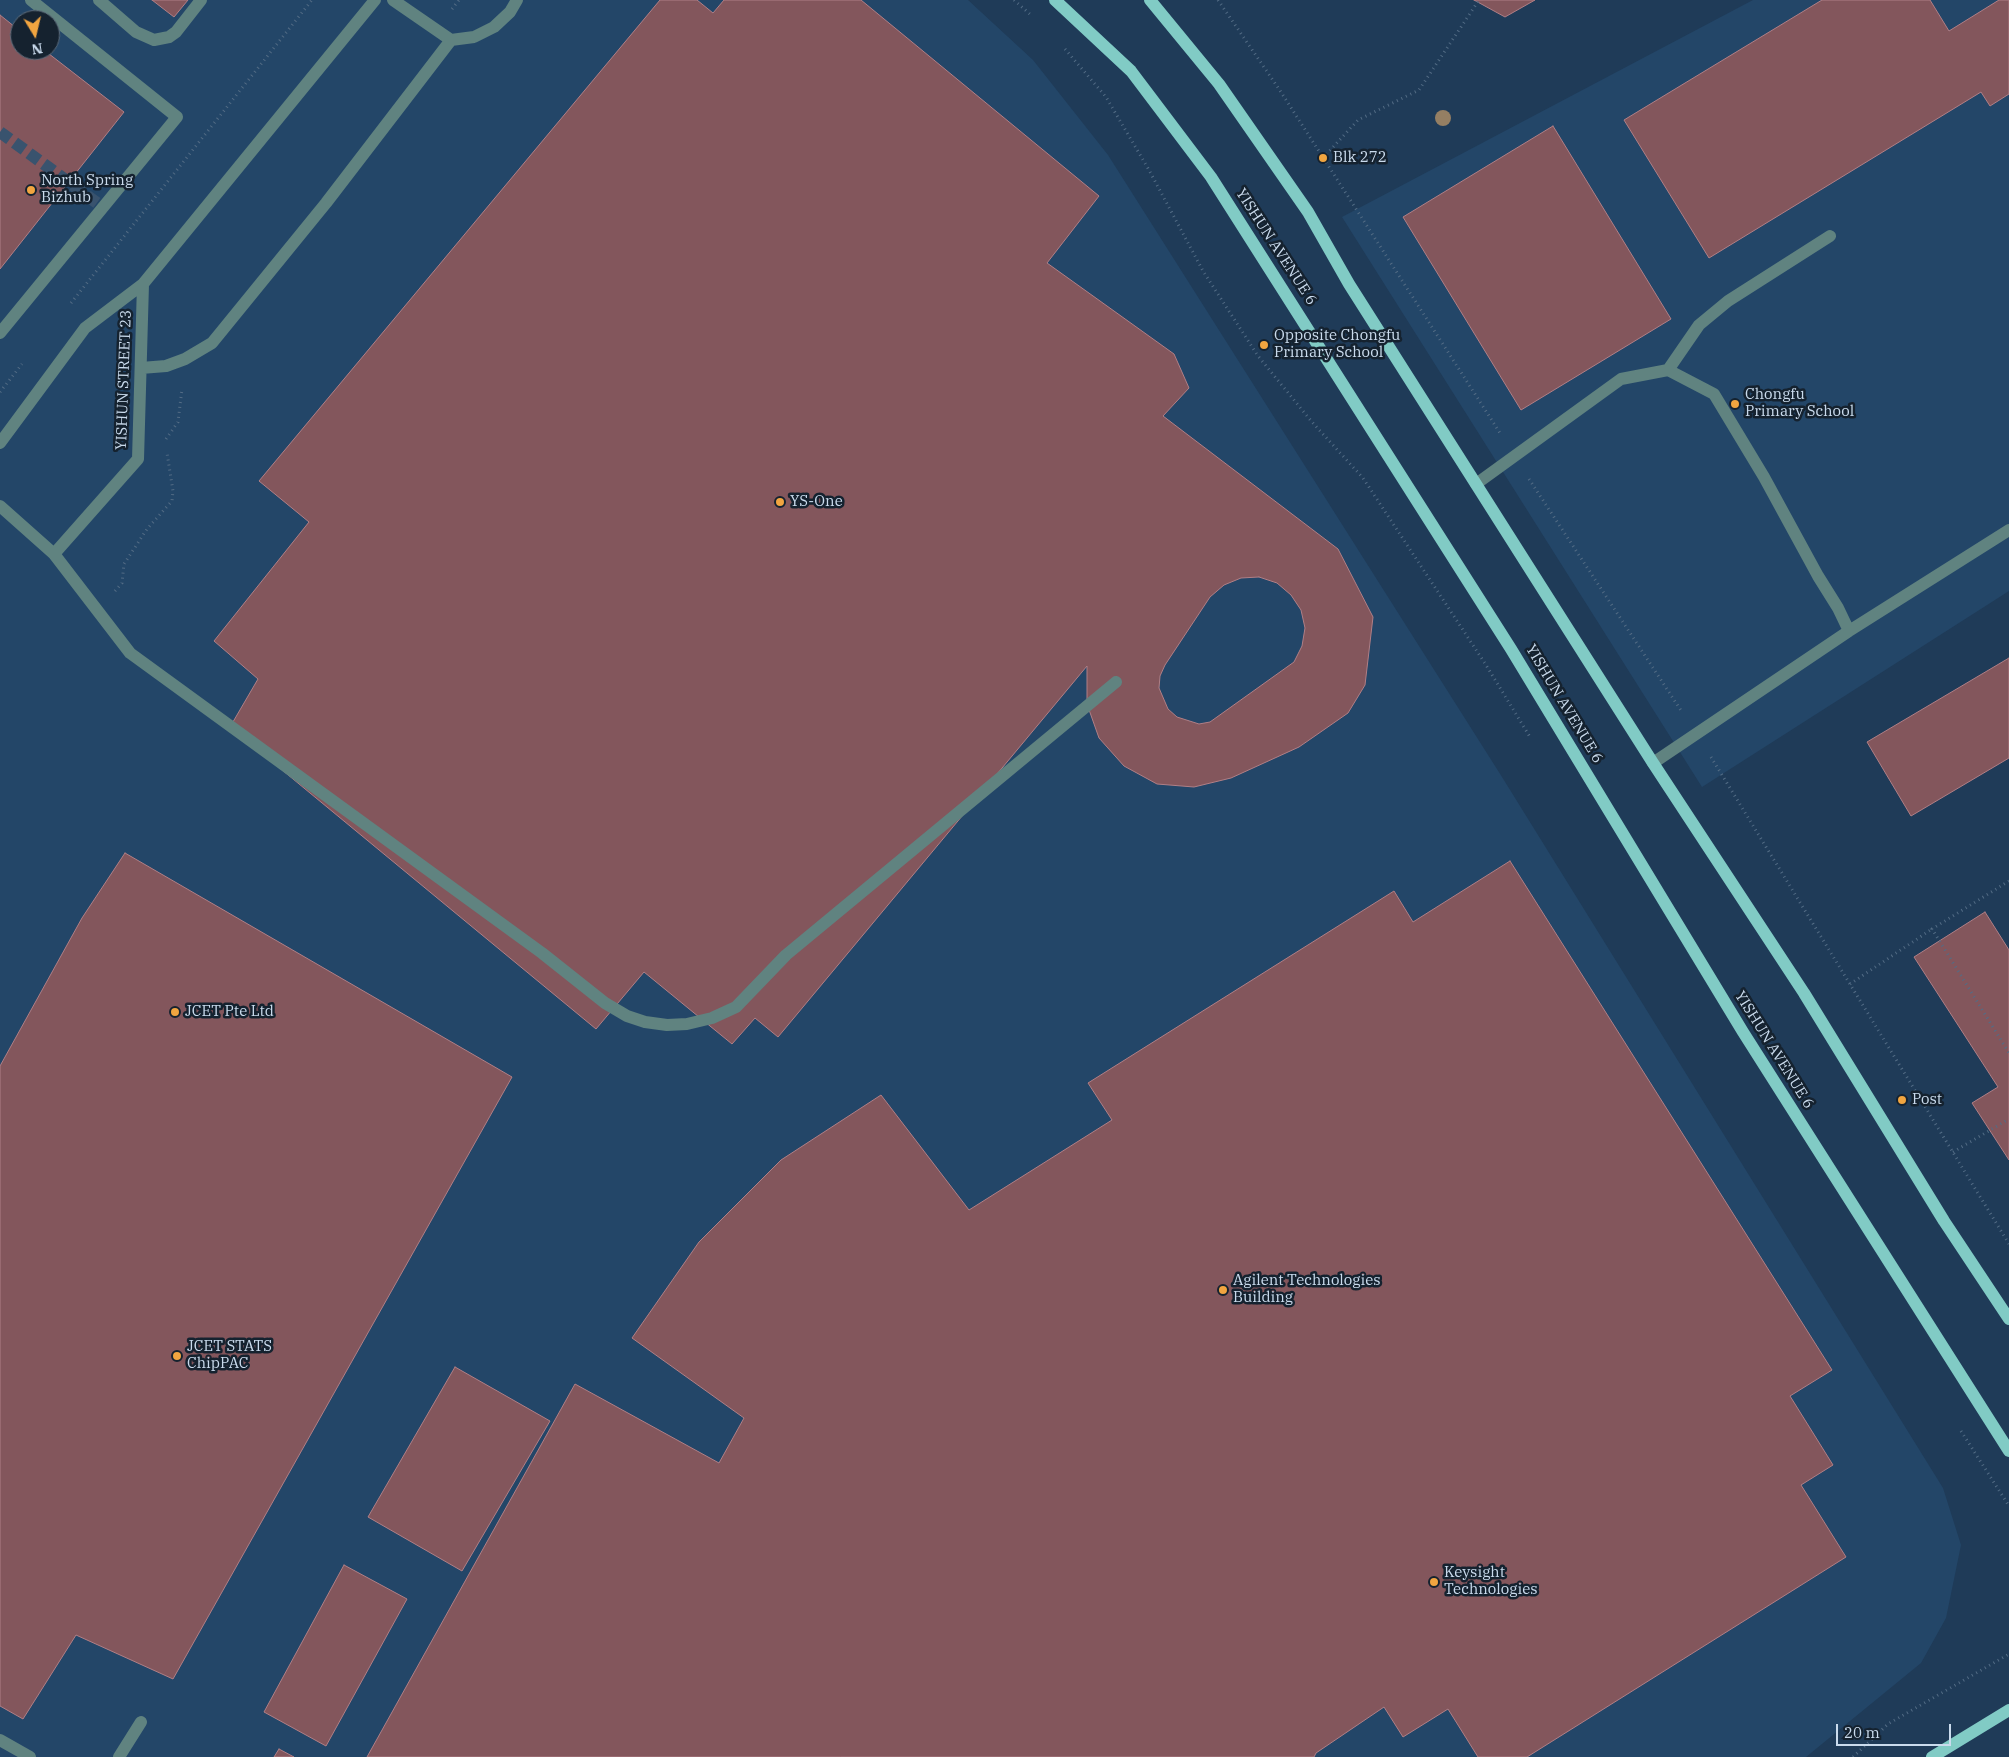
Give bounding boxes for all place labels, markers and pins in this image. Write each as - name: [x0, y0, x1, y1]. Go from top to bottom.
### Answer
- place label: Blk 272: [1333, 149, 1387, 167]
- marker: Blk 272: [1317, 152, 1329, 164]
- place label: North Spring Bizhub: [41, 172, 133, 207]
- marker: North Spring Bizhub: [25, 184, 37, 196]
- place label: Opposite Chongfu Primary School: [1274, 327, 1400, 362]
- marker: Opposite Chongfu Primary School: [1258, 339, 1270, 351]
- place label: Chongfu Primary School: [1745, 386, 1854, 421]
- marker: Chongfu Primary School: [1729, 398, 1741, 410]
- place label: YS-One: [790, 493, 843, 511]
- marker: YS-One: [774, 496, 786, 508]
- place label: JCET Pte Ltd: [185, 1003, 274, 1021]
- marker: JCET Pte Ltd: [169, 1006, 181, 1018]
- place label: Post: [1912, 1091, 1942, 1109]
- marker: Post: [1896, 1094, 1908, 1106]
- place label: Agilent Technologies Building: [1233, 1272, 1381, 1307]
- marker: Agilent Technologies Building: [1217, 1284, 1229, 1296]
- place label: JCET STATS ChipPAC: [187, 1338, 272, 1373]
- marker: JCET STATS ChipPAC: [171, 1350, 183, 1362]
- place label: Keysight Technologies: [1444, 1564, 1537, 1599]
- marker: Keysight Technologies: [1428, 1576, 1440, 1588]

